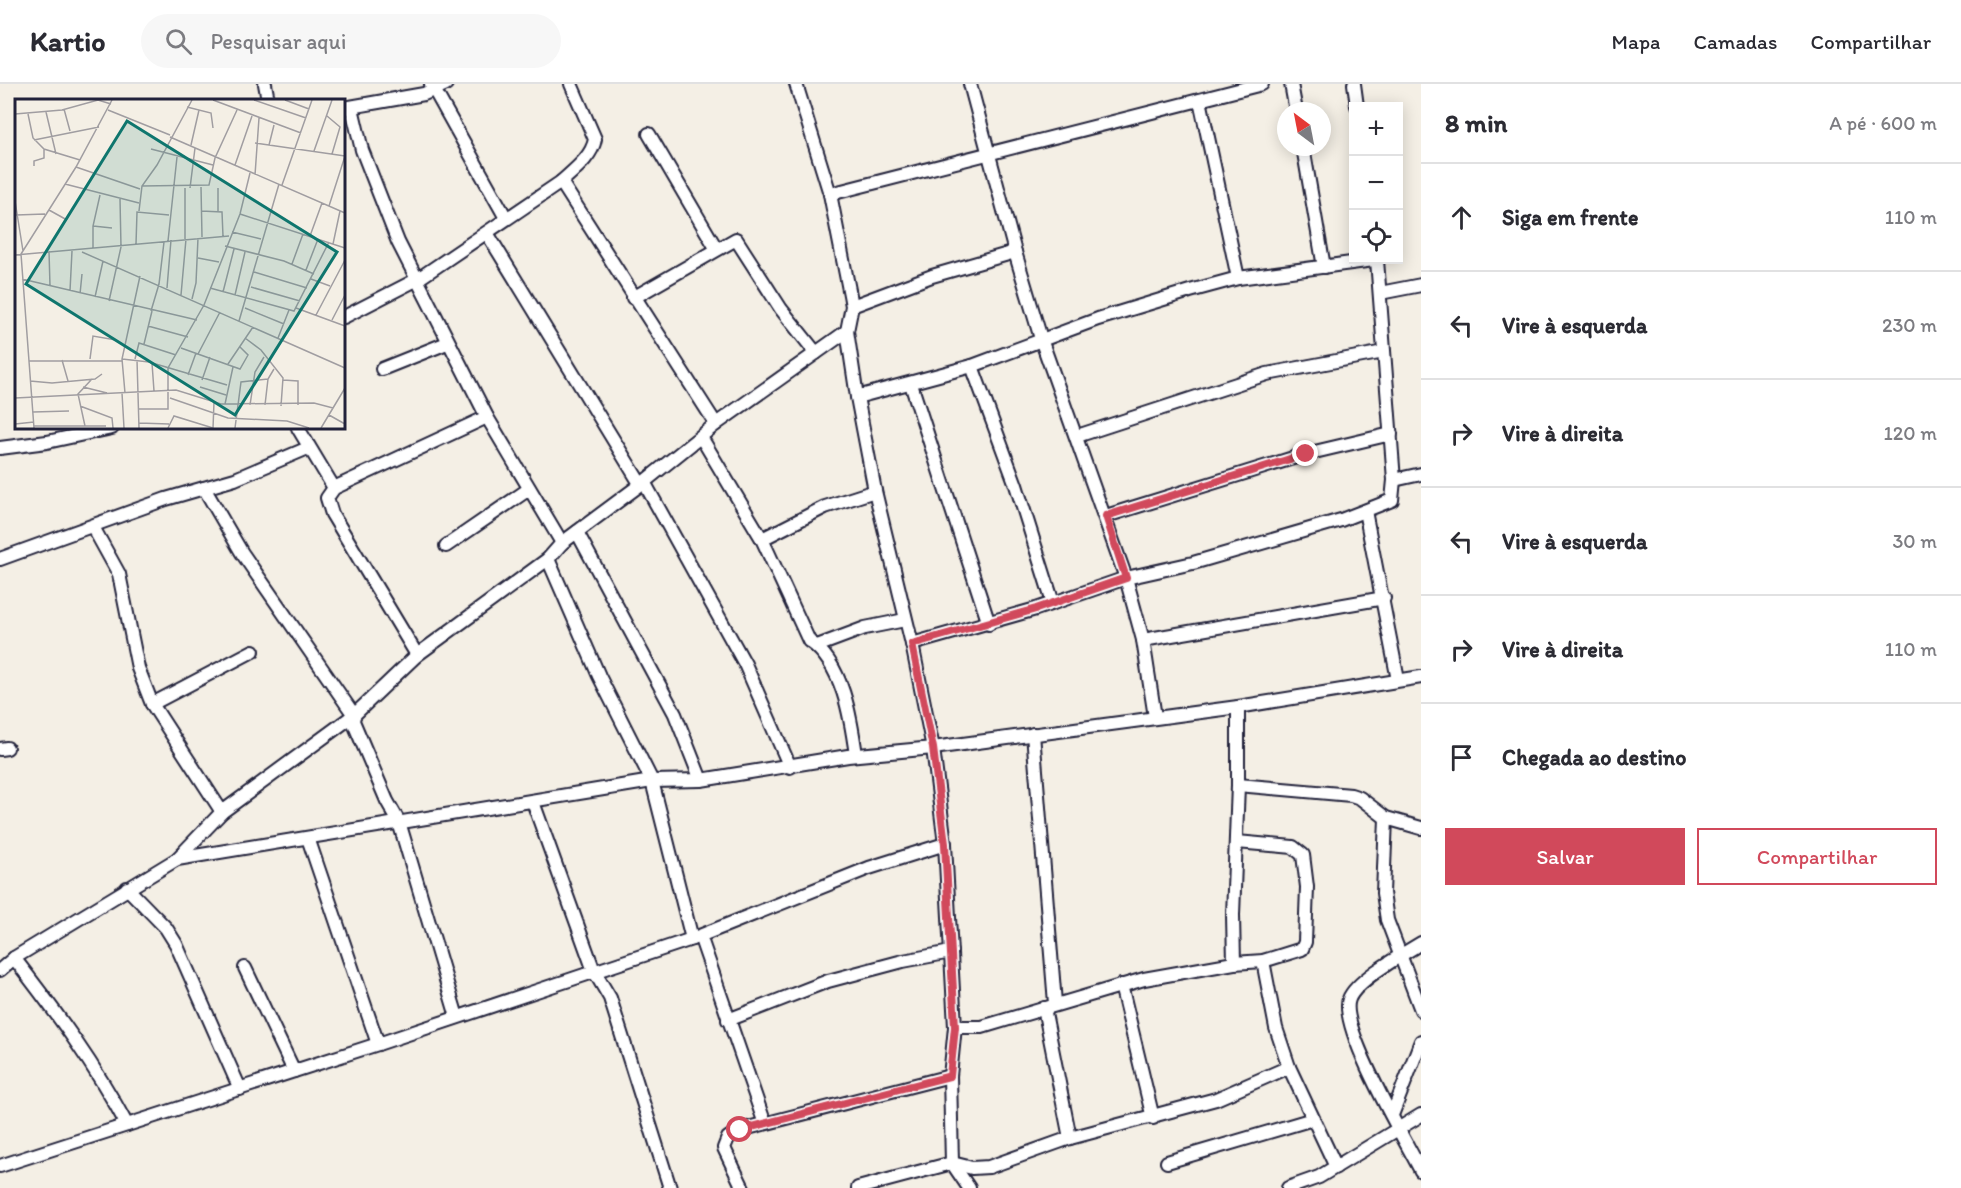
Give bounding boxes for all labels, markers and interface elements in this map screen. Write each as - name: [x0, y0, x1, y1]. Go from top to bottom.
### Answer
- search box: [141, 14, 561, 68]
- text: Kartio: [30, 24, 105, 58]
- icon: search: [162, 25, 195, 58]
- text: Pesquisar aqui: [210, 28, 346, 55]
- text: Mapa: [1612, 29, 1660, 54]
- text: Camadas: [1693, 29, 1777, 54]
- text: Compartilhar: [1810, 29, 1931, 54]
- inset map: [15, 99, 345, 429]
- north arrow: [1277, 102, 1331, 156]
- map controls: [1349, 102, 1403, 264]
- button: +: [1349, 102, 1403, 156]
- text: 8 min: [1445, 107, 1507, 139]
- text: A pé · 600 m: [1829, 111, 1937, 135]
- button: −: [1349, 156, 1403, 210]
- icon: ahead: [1445, 201, 1478, 234]
- text: Siga em frente: [1502, 204, 1638, 231]
- text: 110 m: [1885, 205, 1937, 229]
- button: locate: [1349, 210, 1403, 264]
- icon: left: [1445, 309, 1478, 342]
- text: Vire à esquerda: [1502, 312, 1647, 339]
- text: 230 m: [1882, 313, 1937, 337]
- icon: right: [1445, 417, 1478, 450]
- text: Vire à direita: [1502, 420, 1623, 447]
- text: 120 m: [1884, 421, 1937, 445]
- route end: [1292, 440, 1318, 466]
- icon: left: [1445, 525, 1478, 558]
- text: Vire à esquerda: [1502, 528, 1647, 555]
- text: 30 m: [1892, 529, 1937, 553]
- icon: right: [1445, 633, 1478, 666]
- text: Vire à direita: [1502, 636, 1623, 663]
- text: 110 m: [1885, 637, 1937, 661]
- icon: arrive: [1445, 741, 1478, 774]
- text: Chegada ao destino: [1502, 744, 1686, 771]
- button: Salvar: [1445, 828, 1685, 885]
- button: Compartilhar: [1697, 828, 1937, 885]
- route start: [726, 1116, 752, 1142]

